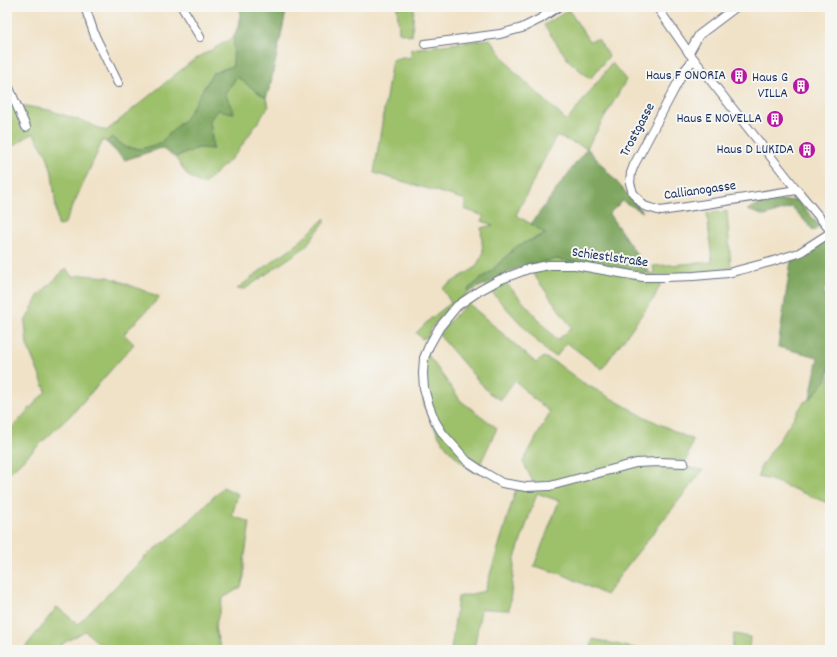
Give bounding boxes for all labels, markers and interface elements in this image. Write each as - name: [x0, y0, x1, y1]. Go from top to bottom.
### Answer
- place label: Haus F ONORIA: [646, 66, 726, 86]
- building icon: Haus F ONORIA: [729, 66, 749, 86]
- place label: Haus G VILLA: [752, 68, 788, 104]
- building icon: Haus G VILLA: [791, 76, 811, 96]
- street label: Trostgasse: [615, 99, 661, 161]
- place label: Haus E NOVELLA: [676, 109, 762, 129]
- building icon: Haus E NOVELLA: [765, 109, 785, 129]
- place label: Haus D LUKIDA: [717, 140, 794, 160]
- building icon: Haus D LUKIDA: [797, 140, 817, 160]
- street label: Callianogasse: [663, 176, 737, 206]
- street label: Schiestlstraße: [570, 243, 650, 273]

